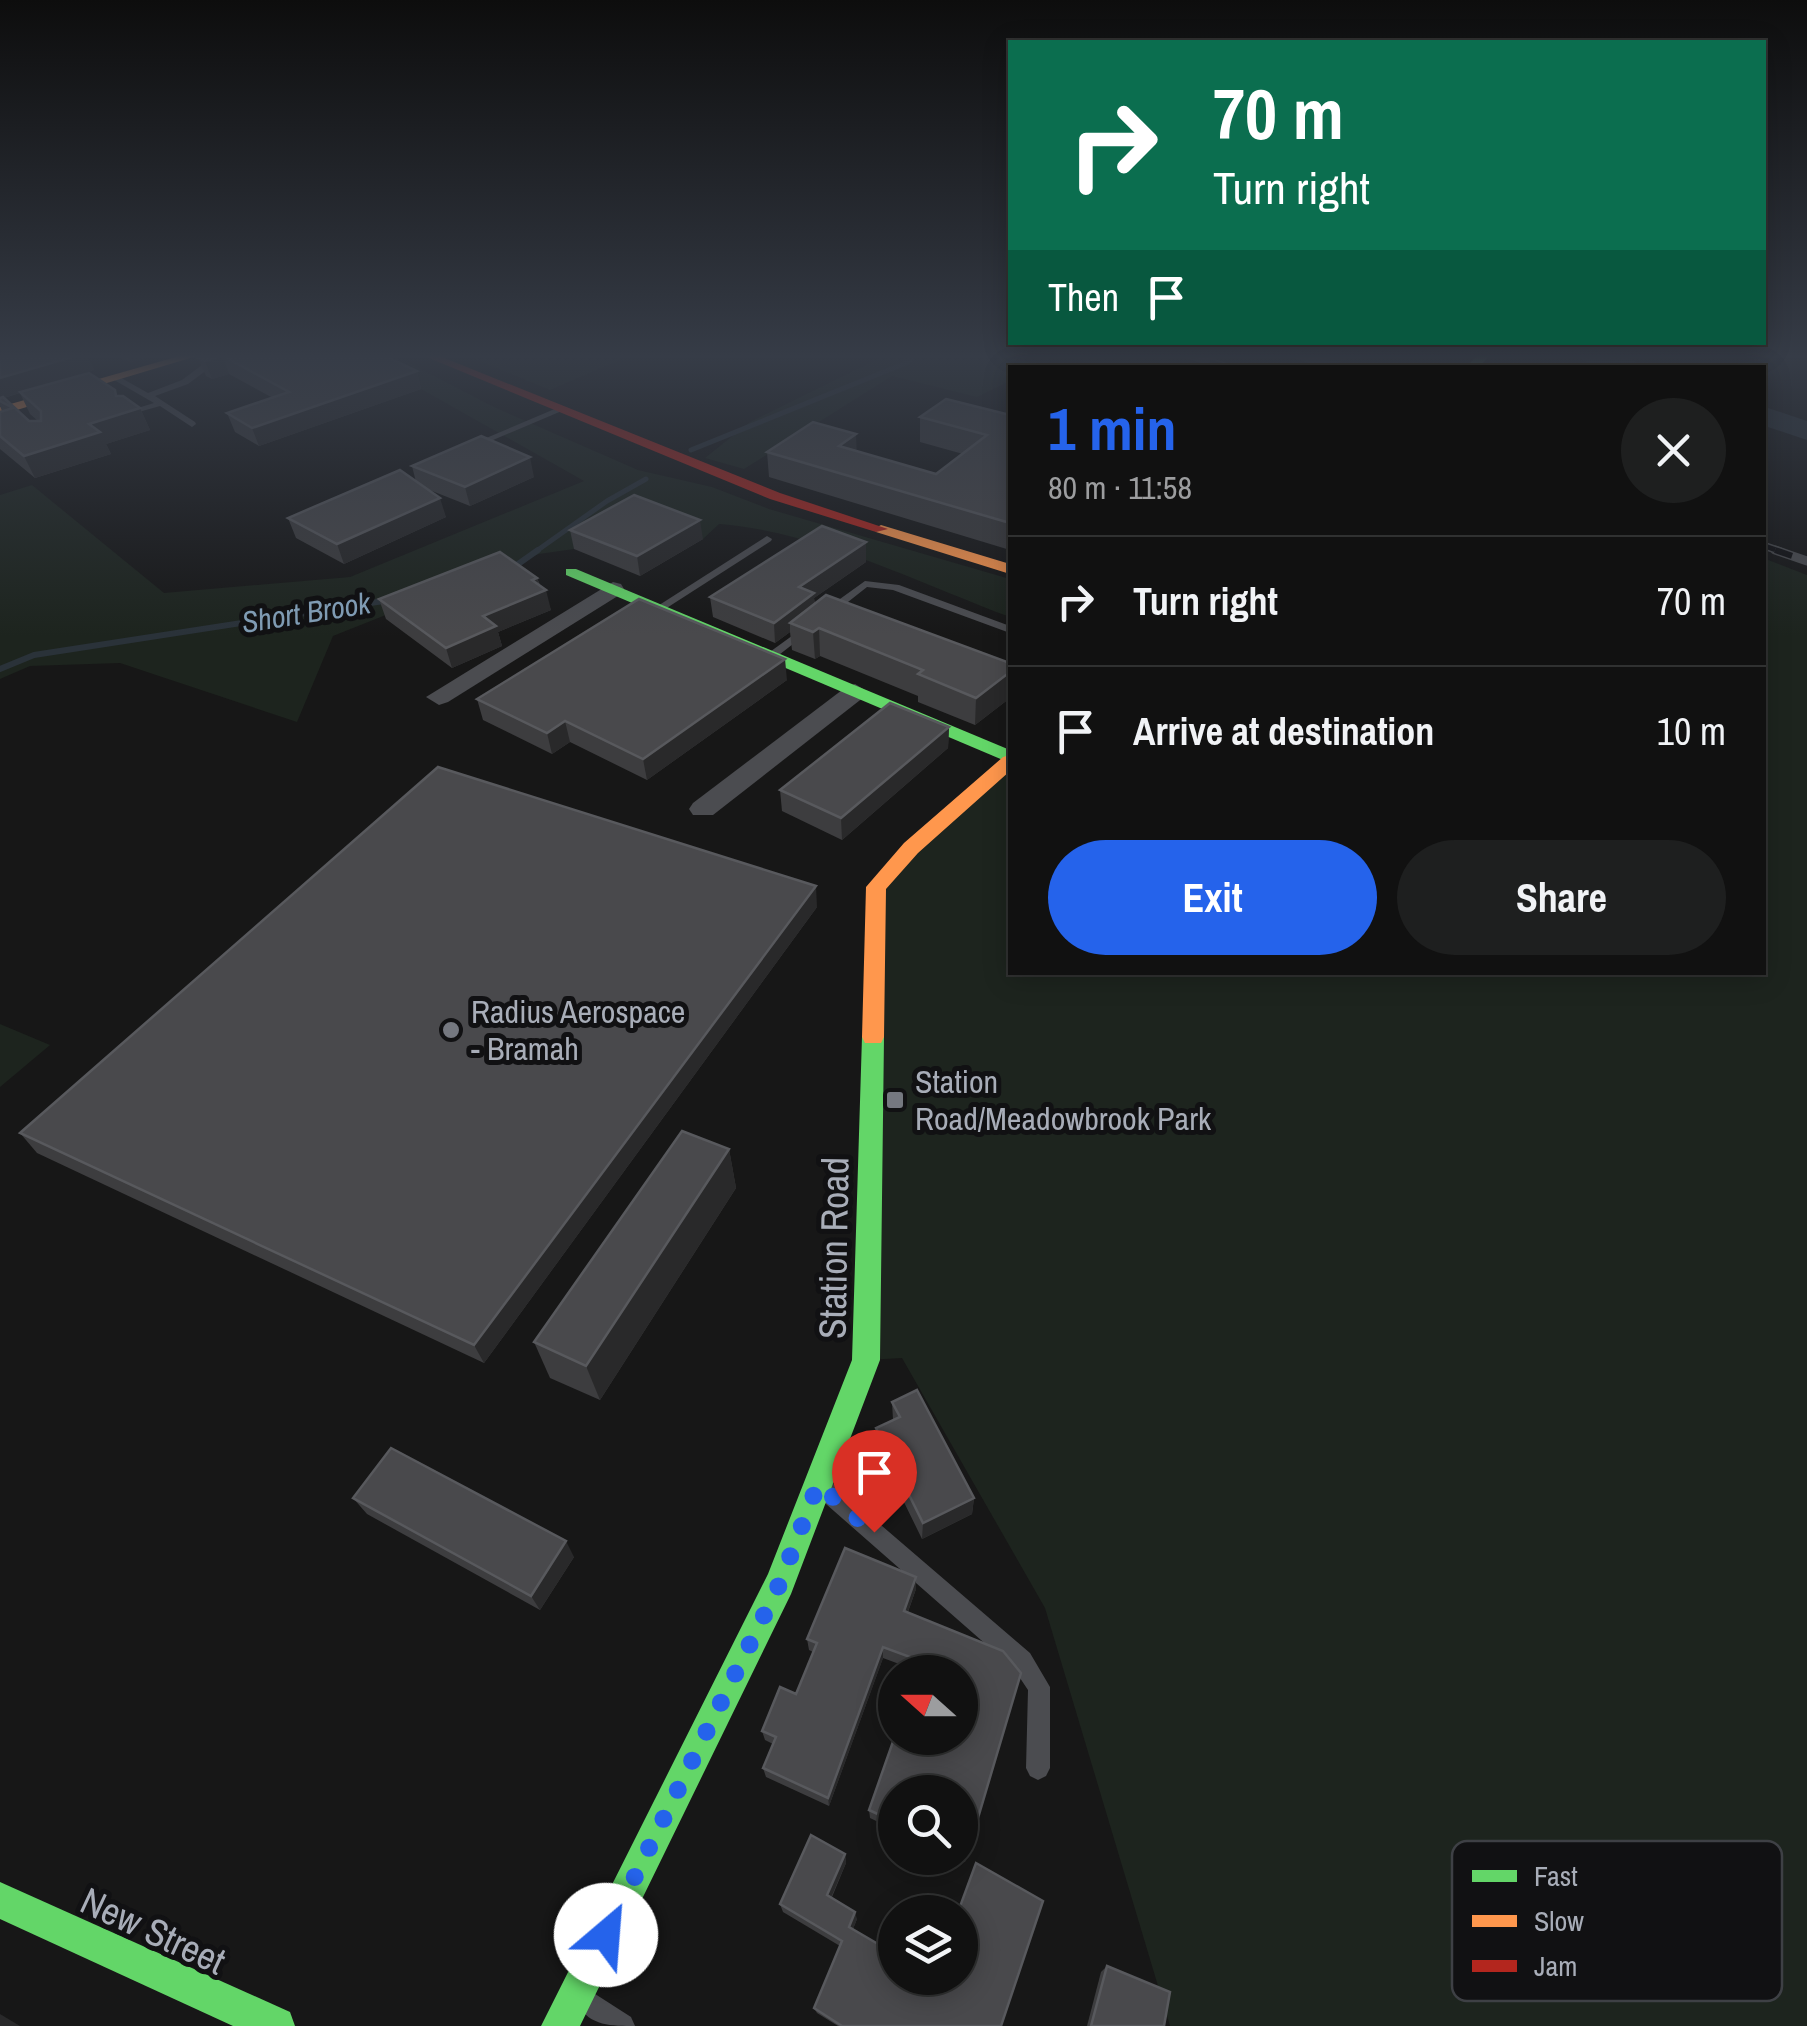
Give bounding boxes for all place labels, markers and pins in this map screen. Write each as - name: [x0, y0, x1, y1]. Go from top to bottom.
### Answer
- place label: Radius Aerospace - Bramah: [471, 990, 685, 1070]
- marker: Radius Aerospace - Bramah: [440, 1019, 462, 1041]
- place label: Station Road/Meadowbrook Park: [915, 1060, 1212, 1140]
- marker: Station Road/Meadowbrook Park: [884, 1089, 906, 1111]
- pin: [832, 1430, 917, 1533]

